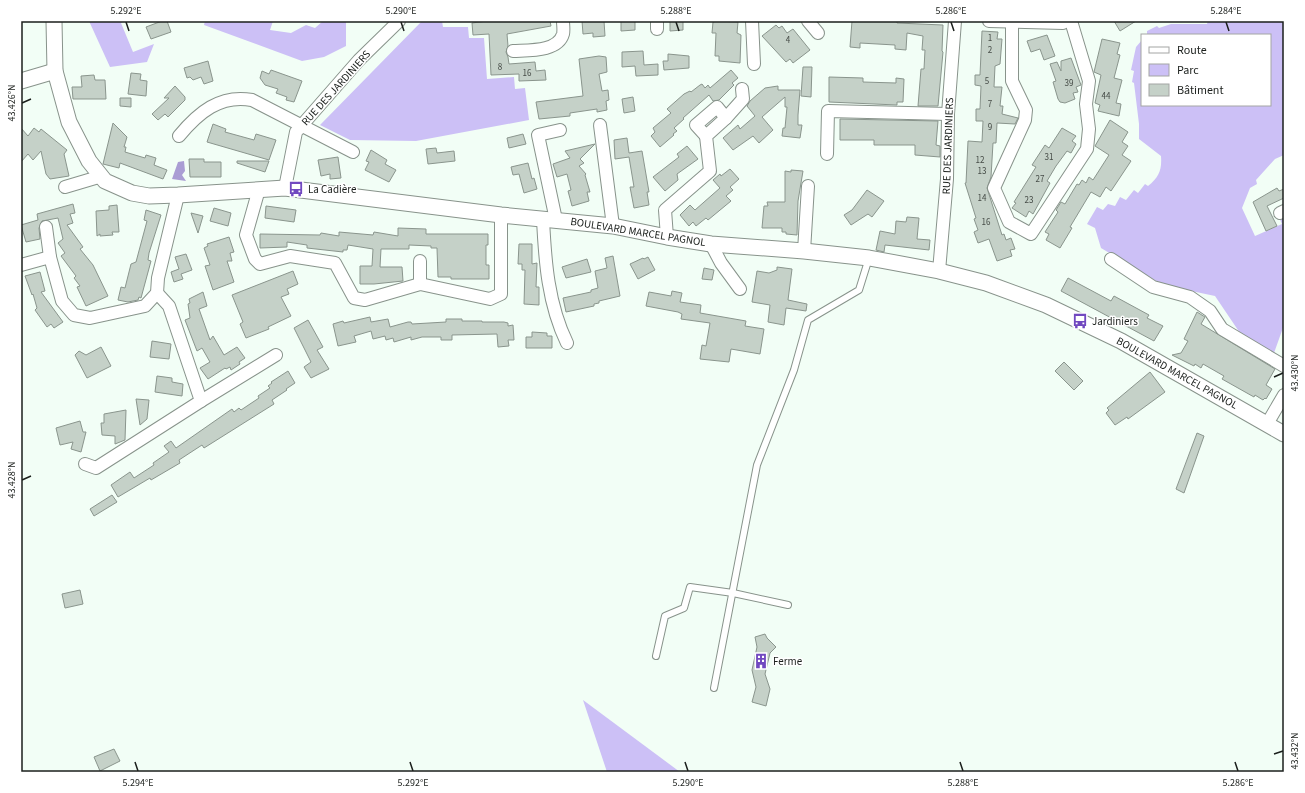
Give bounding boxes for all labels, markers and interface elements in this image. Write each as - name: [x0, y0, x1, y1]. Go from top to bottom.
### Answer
- text: 5.292°E: [111, 4, 141, 18]
- text: 5.290°E: [386, 4, 416, 18]
- text: 5.288°E: [661, 4, 691, 18]
- text: 5.286°E: [936, 4, 966, 18]
- text: 5.284°E: [1211, 4, 1241, 18]
- house number: 1: [988, 32, 992, 45]
- house number: 4: [786, 34, 791, 47]
- legend: [1141, 34, 1271, 106]
- text: Route: [1177, 42, 1207, 59]
- house number: 2: [988, 44, 993, 57]
- street label: RUE DES JARDINIERS: [298, 47, 374, 129]
- house number: 8: [498, 61, 503, 74]
- text: Parc: [1177, 62, 1199, 79]
- house number: 16: [523, 67, 532, 80]
- house number: 5: [985, 75, 990, 88]
- house number: 39: [1065, 77, 1074, 90]
- text: Bâtiment: [1177, 82, 1223, 99]
- text: 43.426°N: [5, 84, 19, 122]
- house number: 44: [1102, 90, 1111, 103]
- street label: RUE DES JARDINIERS: [939, 97, 957, 195]
- house number: 7: [988, 98, 993, 111]
- house number: 9: [988, 121, 993, 134]
- house number: 31: [1045, 151, 1053, 164]
- house number: 12: [976, 154, 985, 167]
- house number: 13: [978, 165, 987, 178]
- house number: 27: [1036, 173, 1045, 186]
- bus stop icon: La Cadière: [287, 180, 305, 198]
- place label: La Cadière: [308, 182, 357, 197]
- house number: 14: [978, 192, 987, 205]
- house number: 23: [1025, 194, 1034, 207]
- street label: BOULEVARD MARCEL PAGNOL: [569, 214, 707, 250]
- house number: 16: [982, 216, 991, 229]
- bus stop icon: Jardiniers: [1071, 312, 1089, 330]
- place label: Jardiniers: [1092, 314, 1138, 329]
- street label: BOULEVARD MARCEL PAGNOL: [1114, 333, 1241, 413]
- text: 43.430°N: [1288, 354, 1302, 392]
- text: 43.428°N: [5, 461, 19, 499]
- building icon: Ferme: [752, 652, 770, 670]
- place label: Ferme: [773, 654, 803, 669]
- text: 43.432°N: [1288, 732, 1302, 770]
- text: 5.294°E: [123, 776, 153, 790]
- text: 5.292°E: [398, 776, 428, 790]
- text: 5.290°E: [673, 776, 703, 790]
- text: 5.288°E: [948, 776, 978, 790]
- text: 5.286°E: [1223, 776, 1253, 790]

